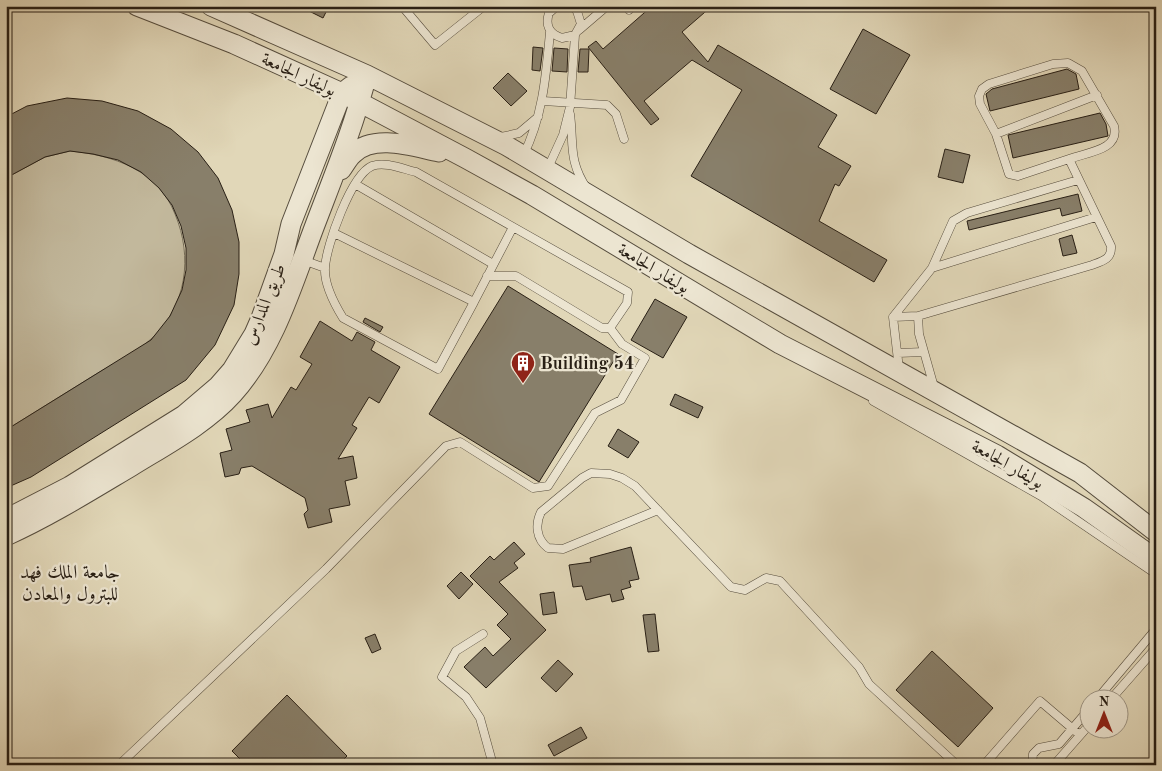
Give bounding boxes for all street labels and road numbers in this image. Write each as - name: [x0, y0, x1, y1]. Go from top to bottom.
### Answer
- street label: بوليفار الجامعة: [258, 50, 339, 101]
- street label: بوليفار الجامعة: [614, 241, 692, 298]
- street label: طريق المدارس: [241, 261, 291, 348]
- street label: بوليفار الجامعة: [968, 437, 1047, 494]

